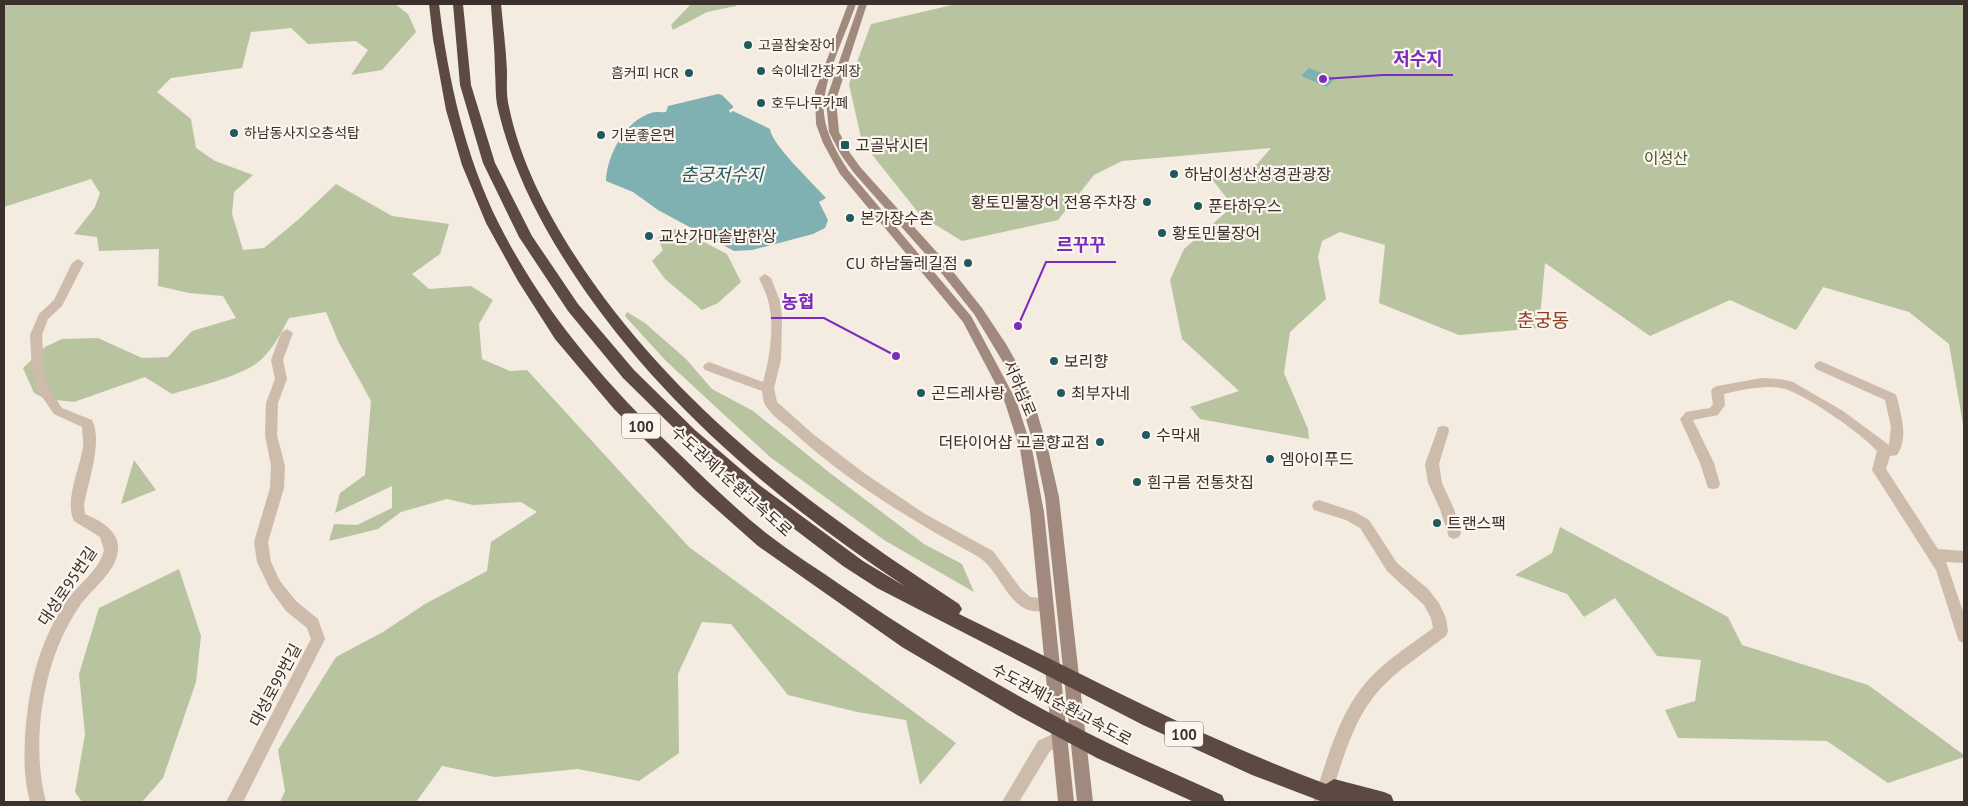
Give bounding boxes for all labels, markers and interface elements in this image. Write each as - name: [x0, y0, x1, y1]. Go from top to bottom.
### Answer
- place label: 고골참숯장어: [758, 36, 835, 54]
- marker: 고골참숯장어: [742, 39, 754, 51]
- callout: 저수지: [1383, 42, 1453, 75]
- text: 저수지: [1393, 47, 1443, 70]
- place label: 숙이네간장게장: [771, 62, 861, 80]
- place label: 흠커피 HCR: [611, 64, 679, 82]
- marker: 숙이네간장게장: [755, 65, 767, 77]
- marker: 흠커피 HCR: [683, 67, 695, 79]
- place label: 호두나무카페: [771, 94, 848, 112]
- marker: 호두나무카페: [755, 97, 767, 109]
- place label: 하남동사지오층석탑: [244, 124, 360, 142]
- place label: 기분좋은면: [611, 126, 675, 144]
- marker: 하남동사지오층석탑: [228, 127, 240, 139]
- marker: 기분좋은면: [595, 129, 607, 141]
- place label: 고골낚시터: [855, 135, 929, 155]
- marker: 고골낚시터: [839, 139, 851, 151]
- park label: 이성산: [1644, 148, 1688, 168]
- water label: 춘궁저수지: [681, 163, 765, 186]
- place label: 하남이성산성경관광장: [1184, 164, 1331, 184]
- marker: 하남이성산성경관광장: [1168, 168, 1180, 180]
- place label: 황토민물장어 전용주차장: [971, 192, 1137, 212]
- marker: 황토민물장어 전용주차장: [1141, 196, 1153, 208]
- place label: 푼타하우스: [1208, 196, 1282, 216]
- marker: 푼타하우스: [1192, 200, 1204, 212]
- place label: 본가장수촌: [860, 208, 934, 228]
- marker: 본가장수촌: [844, 212, 856, 224]
- place label: 황토민물장어: [1172, 223, 1260, 243]
- place label: 교산가마솥밥한상: [659, 226, 777, 246]
- marker: 황토민물장어: [1156, 227, 1168, 239]
- callout: 르꾸꾸: [1046, 229, 1116, 262]
- marker: 교산가마솥밥한상: [643, 230, 655, 242]
- text: 르꾸꾸: [1056, 233, 1106, 256]
- place label: CU 하남둘레길점: [846, 253, 958, 273]
- marker: CU 하남둘레길점: [962, 257, 974, 269]
- callout: 농협: [771, 285, 824, 318]
- text: 농협: [781, 290, 815, 313]
- district label: 춘궁동: [1517, 308, 1569, 332]
- place label: 보리향: [1064, 351, 1108, 371]
- marker: 보리향: [1048, 355, 1060, 367]
- street label: 서하남로: [999, 357, 1041, 419]
- place label: 곤드레사랑: [931, 383, 1005, 403]
- place label: 최부자네: [1071, 383, 1130, 403]
- marker: 곤드레사랑: [915, 387, 927, 399]
- marker: 최부자네: [1055, 387, 1067, 399]
- road number: 100: [622, 414, 660, 438]
- street label: 수도권제1순환고속도로: [667, 421, 797, 541]
- place label: 수막새: [1156, 425, 1200, 445]
- marker: 수막새: [1140, 429, 1152, 441]
- place label: 더타이어샵 고골향교점: [939, 432, 1090, 452]
- marker: 더타이어샵 고골향교점: [1094, 436, 1106, 448]
- place label: 엠아이푸드: [1280, 449, 1354, 469]
- marker: 엠아이푸드: [1264, 453, 1276, 465]
- place label: 흰구름 전통찻집: [1147, 472, 1254, 492]
- marker: 흰구름 전통찻집: [1131, 476, 1143, 488]
- place label: 트랜스팩: [1447, 513, 1506, 533]
- marker: 트랜스팩: [1431, 517, 1443, 529]
- street label: 대성로95번길: [33, 543, 101, 629]
- street label: 대성로99번길: [245, 640, 305, 730]
- street label: 수도권제1순환고속도로: [988, 659, 1136, 750]
- road number: 100: [1165, 722, 1203, 746]

